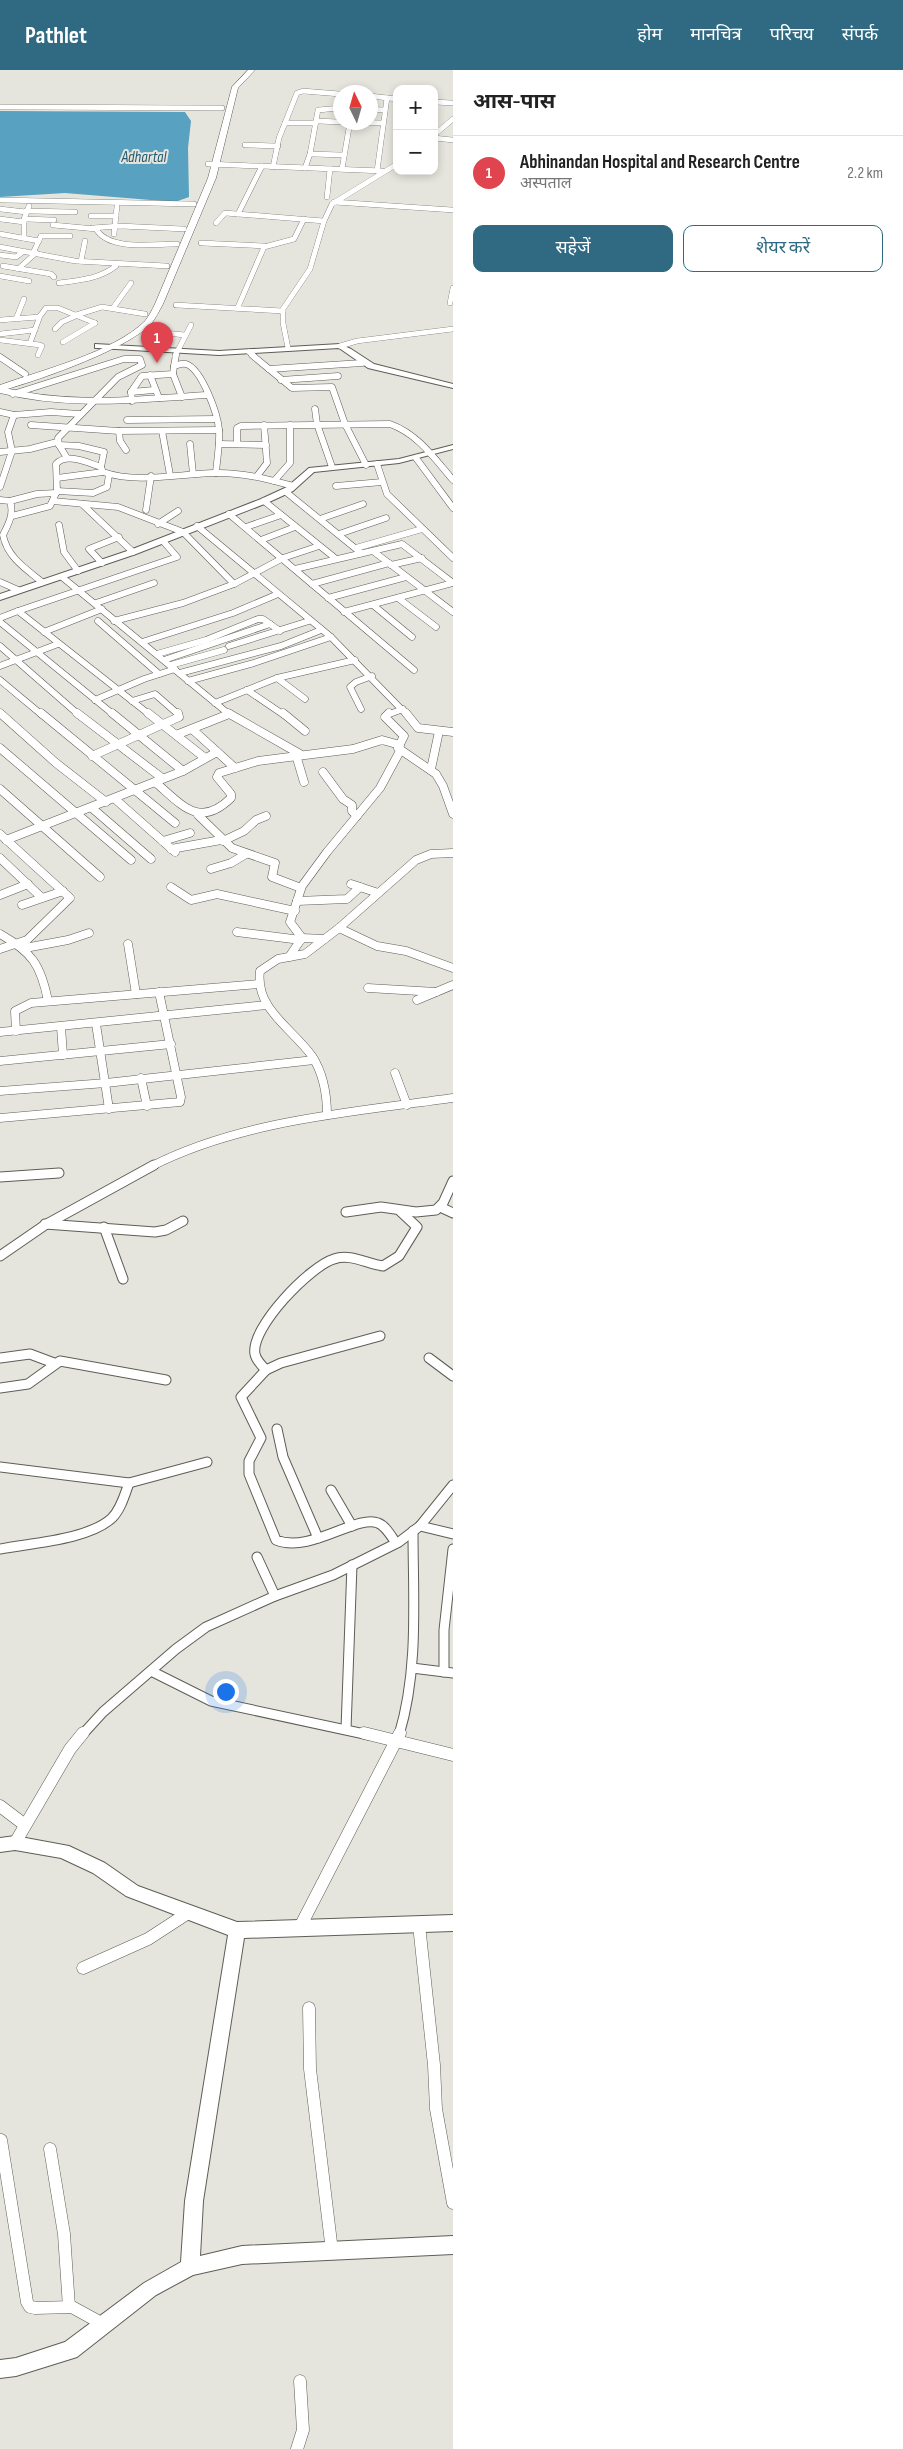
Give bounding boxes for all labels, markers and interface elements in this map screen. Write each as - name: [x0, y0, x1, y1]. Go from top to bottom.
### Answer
- text: Pathlet: [25, 21, 87, 50]
- text: होम: [637, 24, 662, 45]
- text: मानचित्र: [690, 24, 742, 45]
- text: परिचय: [770, 24, 814, 45]
- text: संपर्क: [842, 24, 878, 45]
- north arrow: [333, 85, 378, 130]
- map controls: [393, 85, 438, 175]
- button: +: [393, 85, 438, 130]
- text: आस-पास: [473, 89, 555, 114]
- button: −: [393, 130, 438, 175]
- water label: Adhartal: [121, 148, 168, 167]
- text: Abhinandan Hospital and Research Centre: [520, 151, 800, 174]
- text: 1: [486, 164, 492, 183]
- text: 2.2 km: [847, 164, 883, 183]
- text: अस्पताल: [520, 174, 572, 193]
- button: सहेजें: [473, 225, 673, 272]
- button: शेयर करें: [683, 225, 883, 272]
- pin: 1: [141, 322, 173, 363]
- your location: [213, 1679, 239, 1705]

